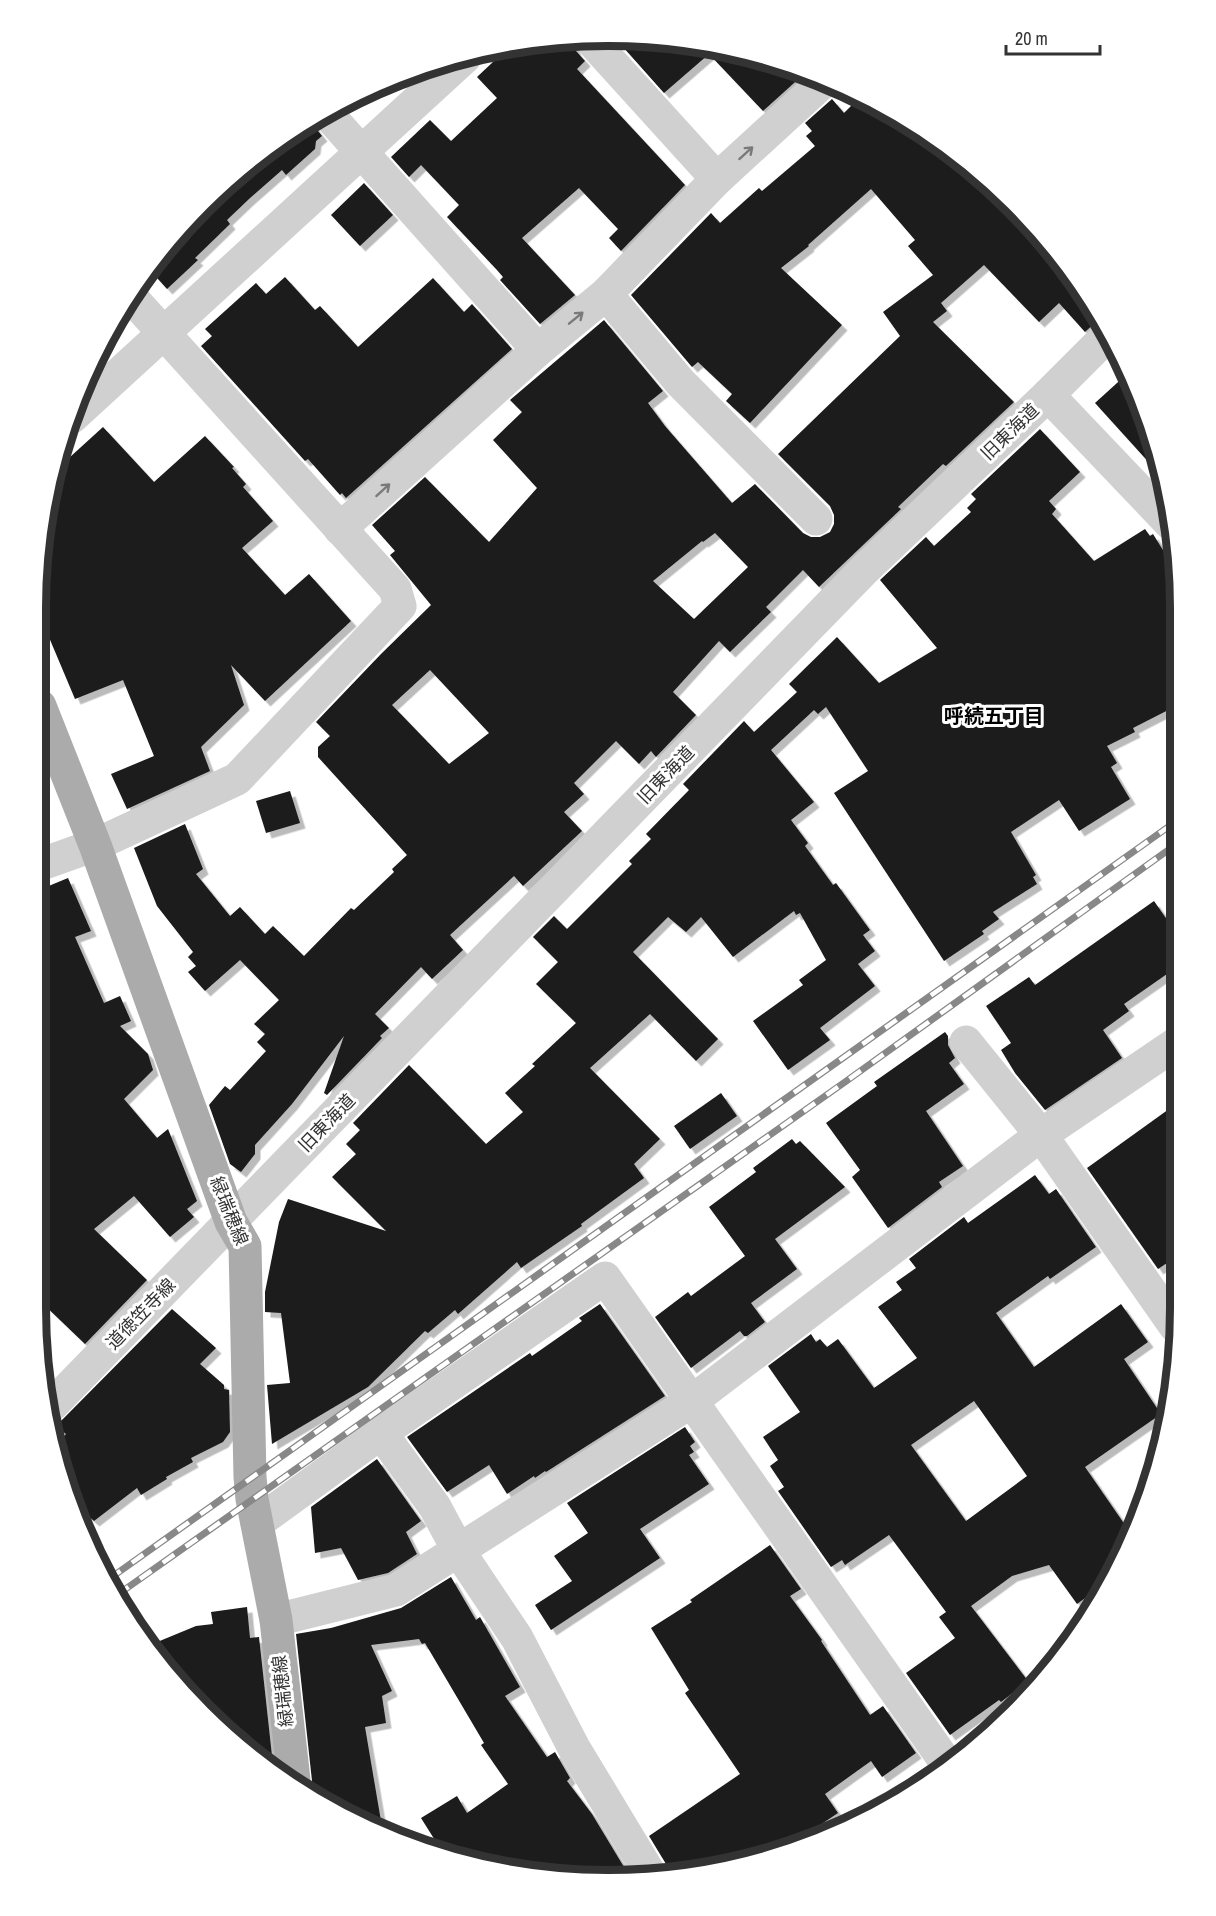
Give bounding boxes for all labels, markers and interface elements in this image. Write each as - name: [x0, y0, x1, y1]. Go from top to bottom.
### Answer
- scale bar: [1006, 18, 1100, 56]
- text: 20 m: [1015, 26, 1048, 51]
- one-way arrow: [738, 146, 753, 160]
- one-way arrow: [568, 312, 584, 325]
- street label: 旧東海道: [975, 398, 1044, 466]
- one-way arrow: [376, 483, 391, 497]
- district label: 呼続五丁目: [944, 702, 1044, 729]
- street label: 旧東海道: [632, 740, 700, 809]
- street label: 旧東海道: [293, 1088, 361, 1157]
- street label: 緑瑞穂線: [204, 1173, 255, 1249]
- street label: 道徳笠寺線: [100, 1273, 181, 1355]
- street label: 緑瑞穂線: [266, 1654, 299, 1728]

